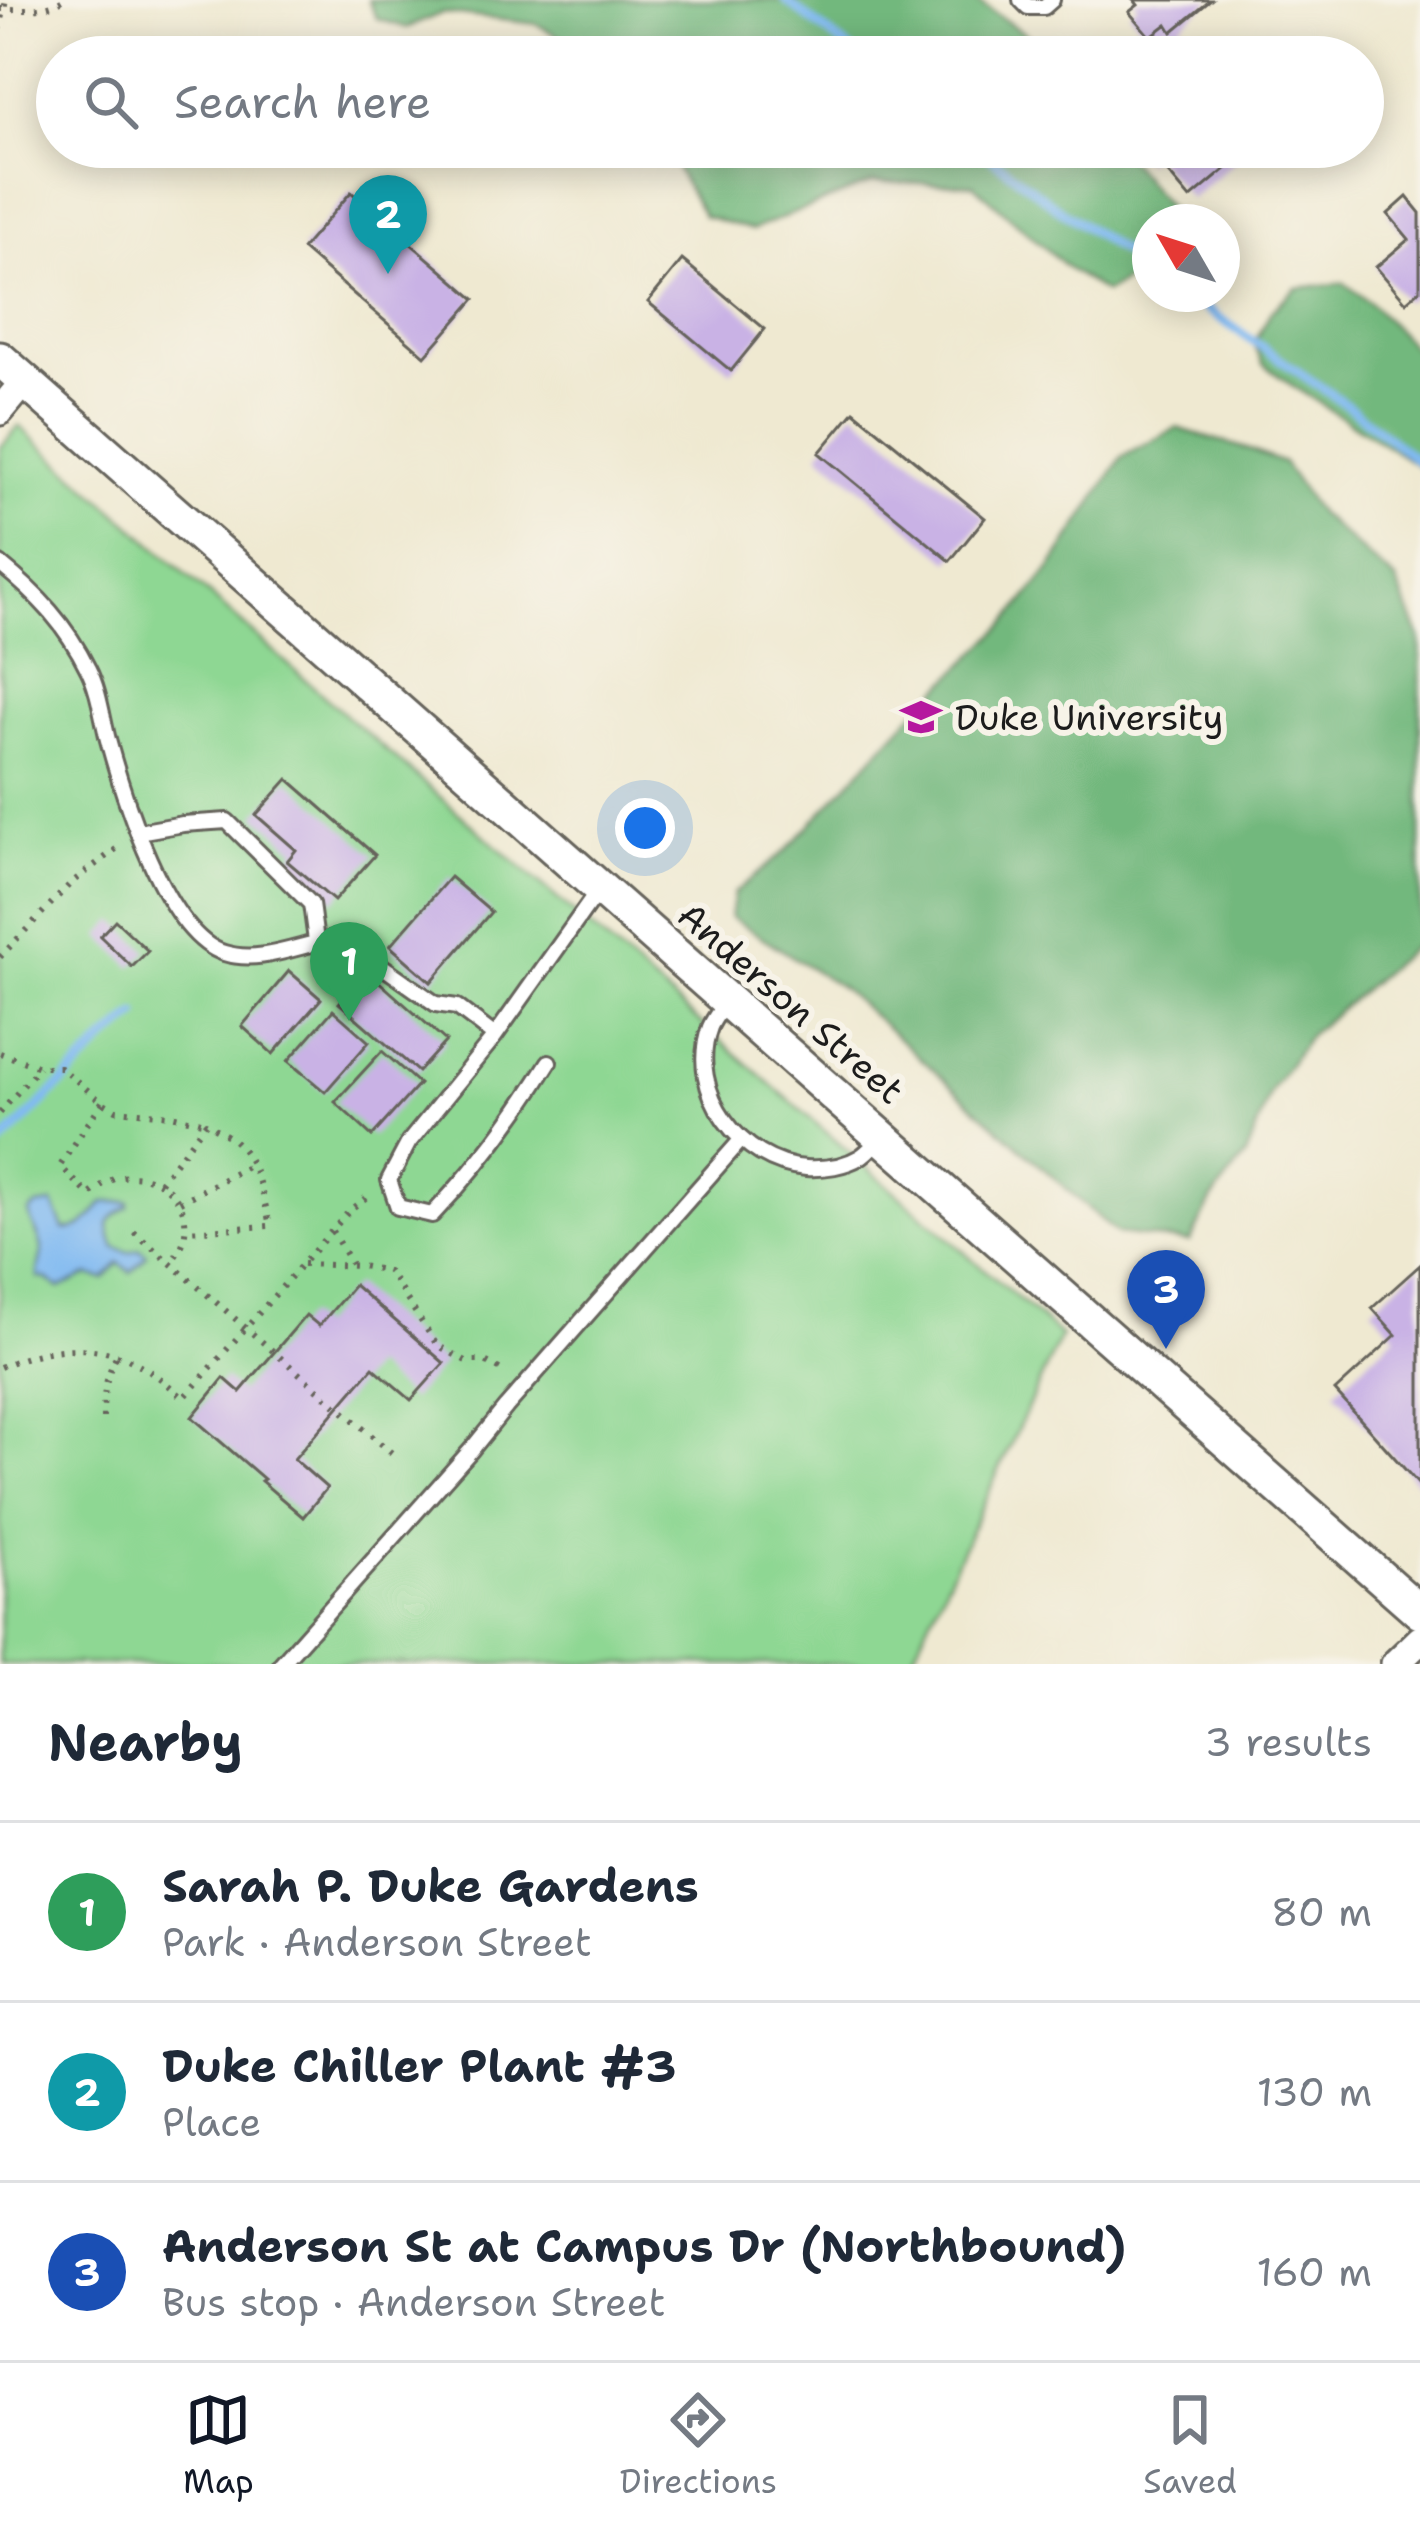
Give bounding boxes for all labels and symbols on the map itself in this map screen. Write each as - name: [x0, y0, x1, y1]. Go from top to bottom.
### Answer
- pin: 2: [349, 175, 427, 274]
- north arrow: [1132, 204, 1240, 312]
- place label: Duke University: [955, 693, 1223, 742]
- school or university icon: Duke University: [898, 694, 944, 740]
- your location: [615, 798, 675, 858]
- street label: Anderson Street: [667, 891, 915, 1115]
- pin: 1: [310, 922, 388, 1021]
- pin: 3: [1127, 1250, 1205, 1349]

